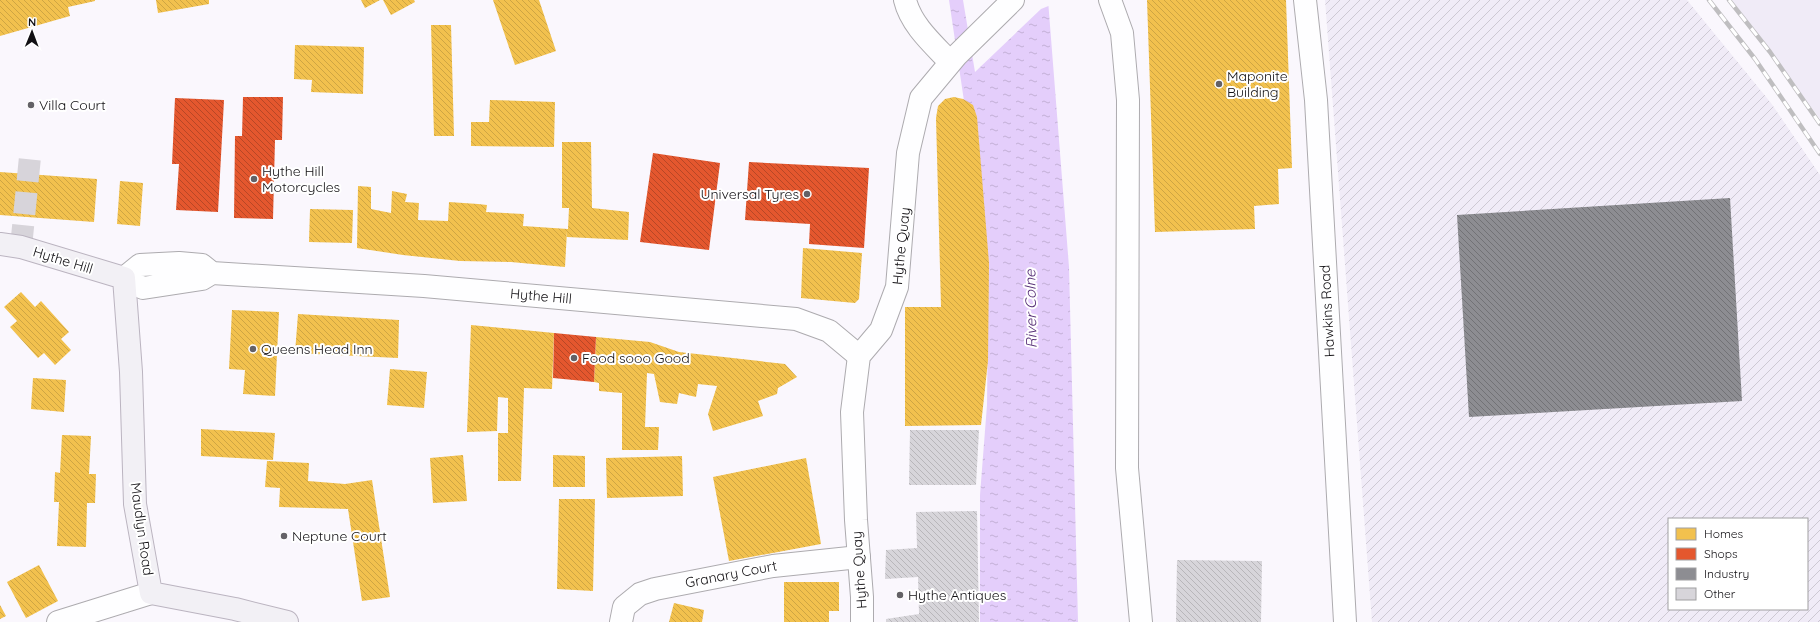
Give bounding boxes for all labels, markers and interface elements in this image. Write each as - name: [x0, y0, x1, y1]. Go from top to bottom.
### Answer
- north arrow: [12, 12, 52, 52]
- text: N: [28, 15, 36, 29]
- place label: Maponite Building: [1227, 67, 1288, 101]
- marker: Maponite Building: [1214, 79, 1224, 89]
- place label: Villa Court: [39, 96, 106, 114]
- marker: Villa Court: [26, 100, 36, 110]
- place label: Hythe Hill Motorcycles: [262, 162, 340, 196]
- marker: Hythe Hill Motorcycles: [249, 174, 259, 184]
- place label: Universal Tyres: [700, 185, 799, 203]
- marker: Universal Tyres: [802, 189, 812, 199]
- street label: Hythe Quay: [888, 206, 914, 286]
- street label: Hythe Hill: [31, 242, 95, 278]
- street label: Hawkins Road: [1316, 264, 1338, 358]
- water label: River Colne: [1020, 269, 1041, 349]
- street label: Hythe Hill: [509, 284, 573, 308]
- place label: Queens Head Inn: [261, 340, 373, 358]
- marker: Queens Head Inn: [248, 344, 258, 354]
- place label: Food sooo Good: [582, 349, 690, 367]
- marker: Food sooo Good: [569, 353, 579, 363]
- street label: Maudlyn Road: [127, 481, 157, 577]
- legend: [1668, 518, 1808, 610]
- text: Homes: [1704, 526, 1744, 541]
- place label: Neptune Court: [292, 527, 387, 545]
- marker: Neptune Court: [279, 531, 289, 541]
- street label: Hythe Quay: [847, 531, 871, 609]
- text: Shops: [1704, 546, 1738, 561]
- street label: Granary Court: [684, 556, 779, 592]
- text: Industry: [1704, 566, 1749, 581]
- place label: Hythe Antiques: [908, 586, 1006, 604]
- text: Other: [1704, 586, 1736, 601]
- marker: Hythe Antiques: [895, 590, 905, 600]

